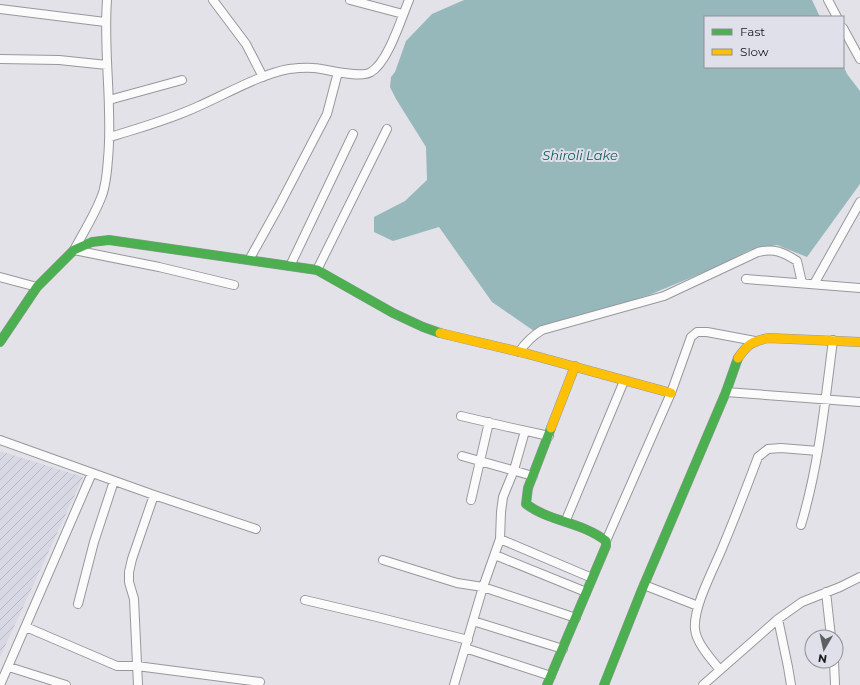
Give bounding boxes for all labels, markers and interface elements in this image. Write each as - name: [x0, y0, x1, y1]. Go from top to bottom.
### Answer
- legend: [704, 16, 844, 68]
- text: Fast: [740, 24, 765, 39]
- text: Slow: [740, 44, 769, 59]
- water label: Shiroli Lake: [542, 147, 618, 163]
- north arrow: [804, 629, 844, 669]
- text: N: [817, 651, 828, 666]

